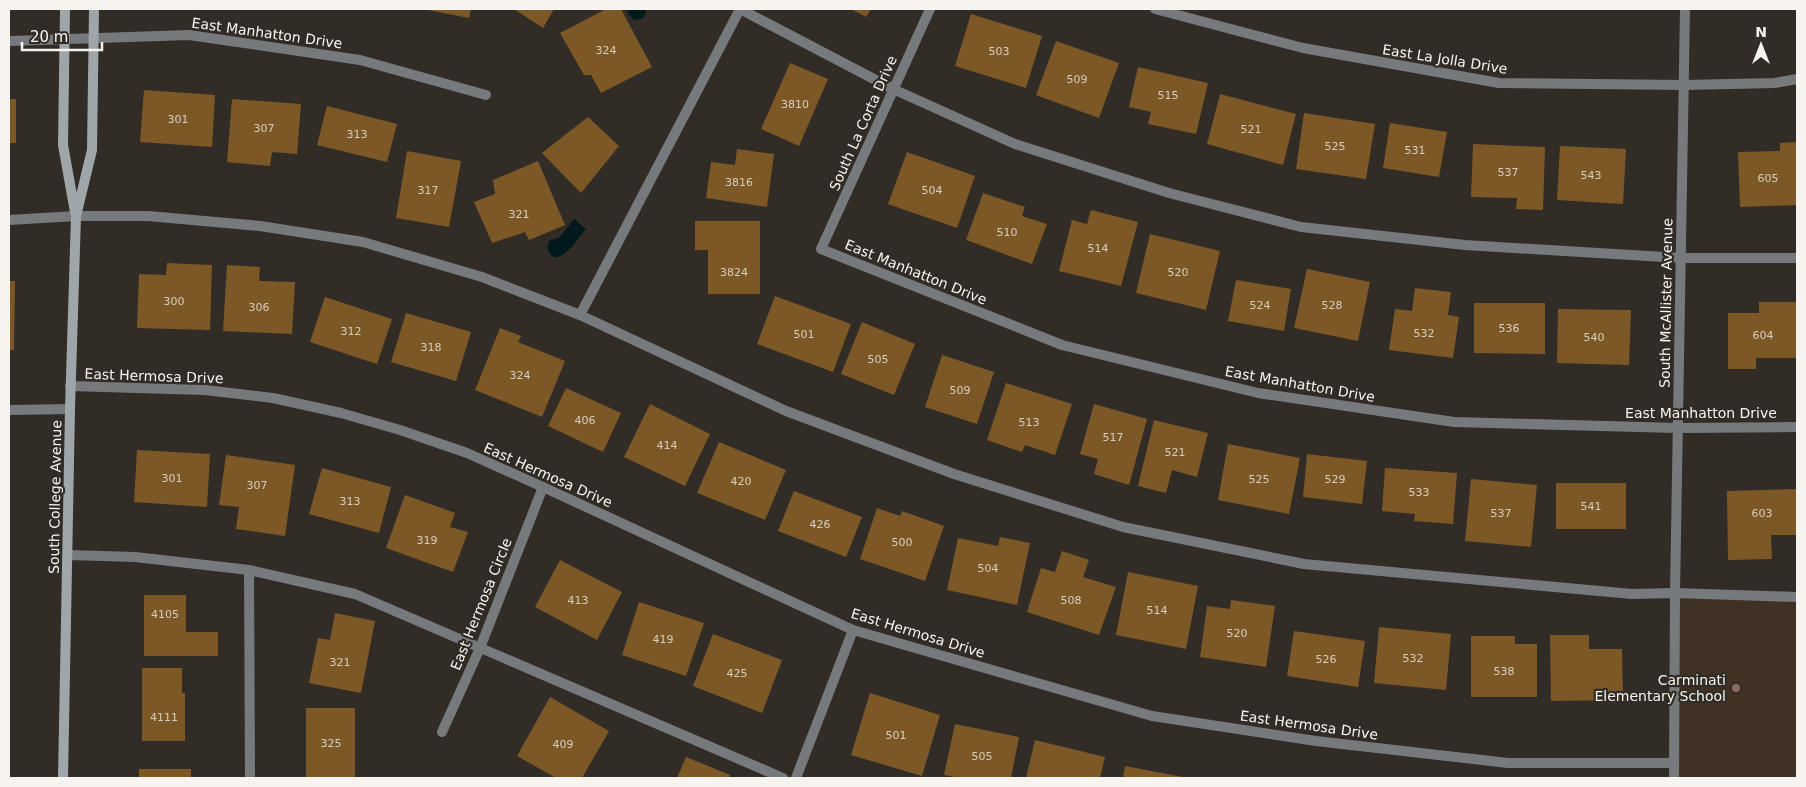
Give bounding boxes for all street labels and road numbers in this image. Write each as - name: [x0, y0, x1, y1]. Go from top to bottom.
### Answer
- street label: East Manhatton Drive: [191, 15, 343, 51]
- street label: East La Jolla Drive: [1381, 41, 1509, 77]
- street label: South La Corta Drive: [826, 53, 900, 193]
- street label: South McAllister Avenue: [1657, 218, 1675, 388]
- street label: East Manhatton Drive: [843, 236, 989, 308]
- street label: East Manhatton Drive: [1224, 363, 1376, 405]
- street label: East Hermosa Drive: [84, 366, 224, 386]
- street label: East Manhatton Drive: [1625, 405, 1777, 421]
- street label: South College Avenue: [46, 420, 64, 574]
- street label: East Hermosa Drive: [481, 439, 615, 511]
- street label: East Hermosa Circle: [447, 536, 515, 672]
- street label: East Hermosa Drive: [849, 605, 987, 661]
- street label: East Hermosa Drive: [1239, 707, 1379, 743]

